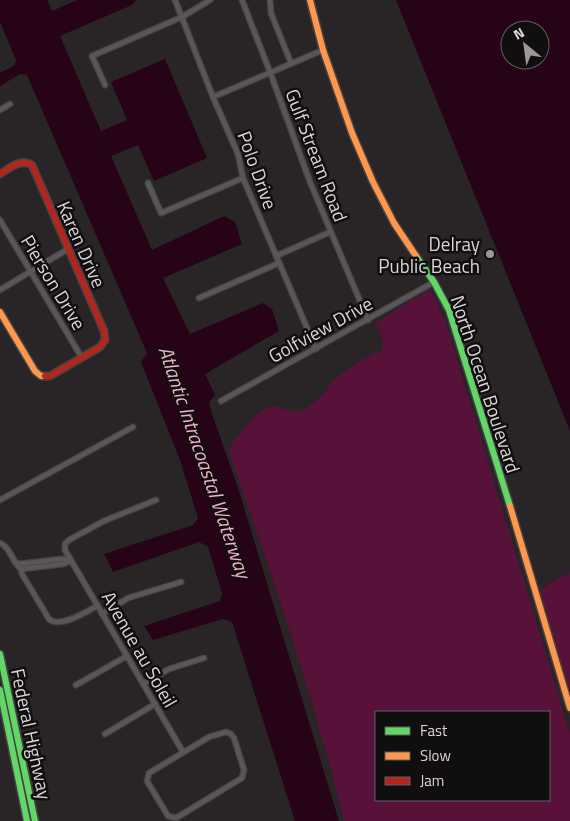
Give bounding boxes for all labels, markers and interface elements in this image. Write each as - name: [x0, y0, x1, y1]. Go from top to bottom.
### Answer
- north arrow: [500, 20, 550, 70]
- text: N: [509, 22, 528, 45]
- street label: Gulf Stream Road: [278, 84, 356, 226]
- street label: Polo Drive: [230, 127, 286, 213]
- street label: Karen Drive: [50, 196, 114, 292]
- street label: Pierson Drive: [14, 229, 94, 335]
- place label: Delray Public Beach: [378, 229, 480, 280]
- marker: Delray Public Beach: [484, 248, 496, 260]
- street label: Golfview Drive: [262, 288, 378, 370]
- street label: North Ocean Boulevard: [444, 291, 528, 477]
- water label: Atlantic Intracoastal Waterway: [151, 341, 260, 584]
- street label: Avenue au Soleil: [95, 585, 185, 713]
- street label: Federal Highway: [4, 666, 60, 802]
- legend: [375, 711, 550, 801]
- text: Fast: [420, 719, 448, 742]
- text: Slow: [420, 744, 451, 767]
- text: Jam: [420, 769, 444, 792]

